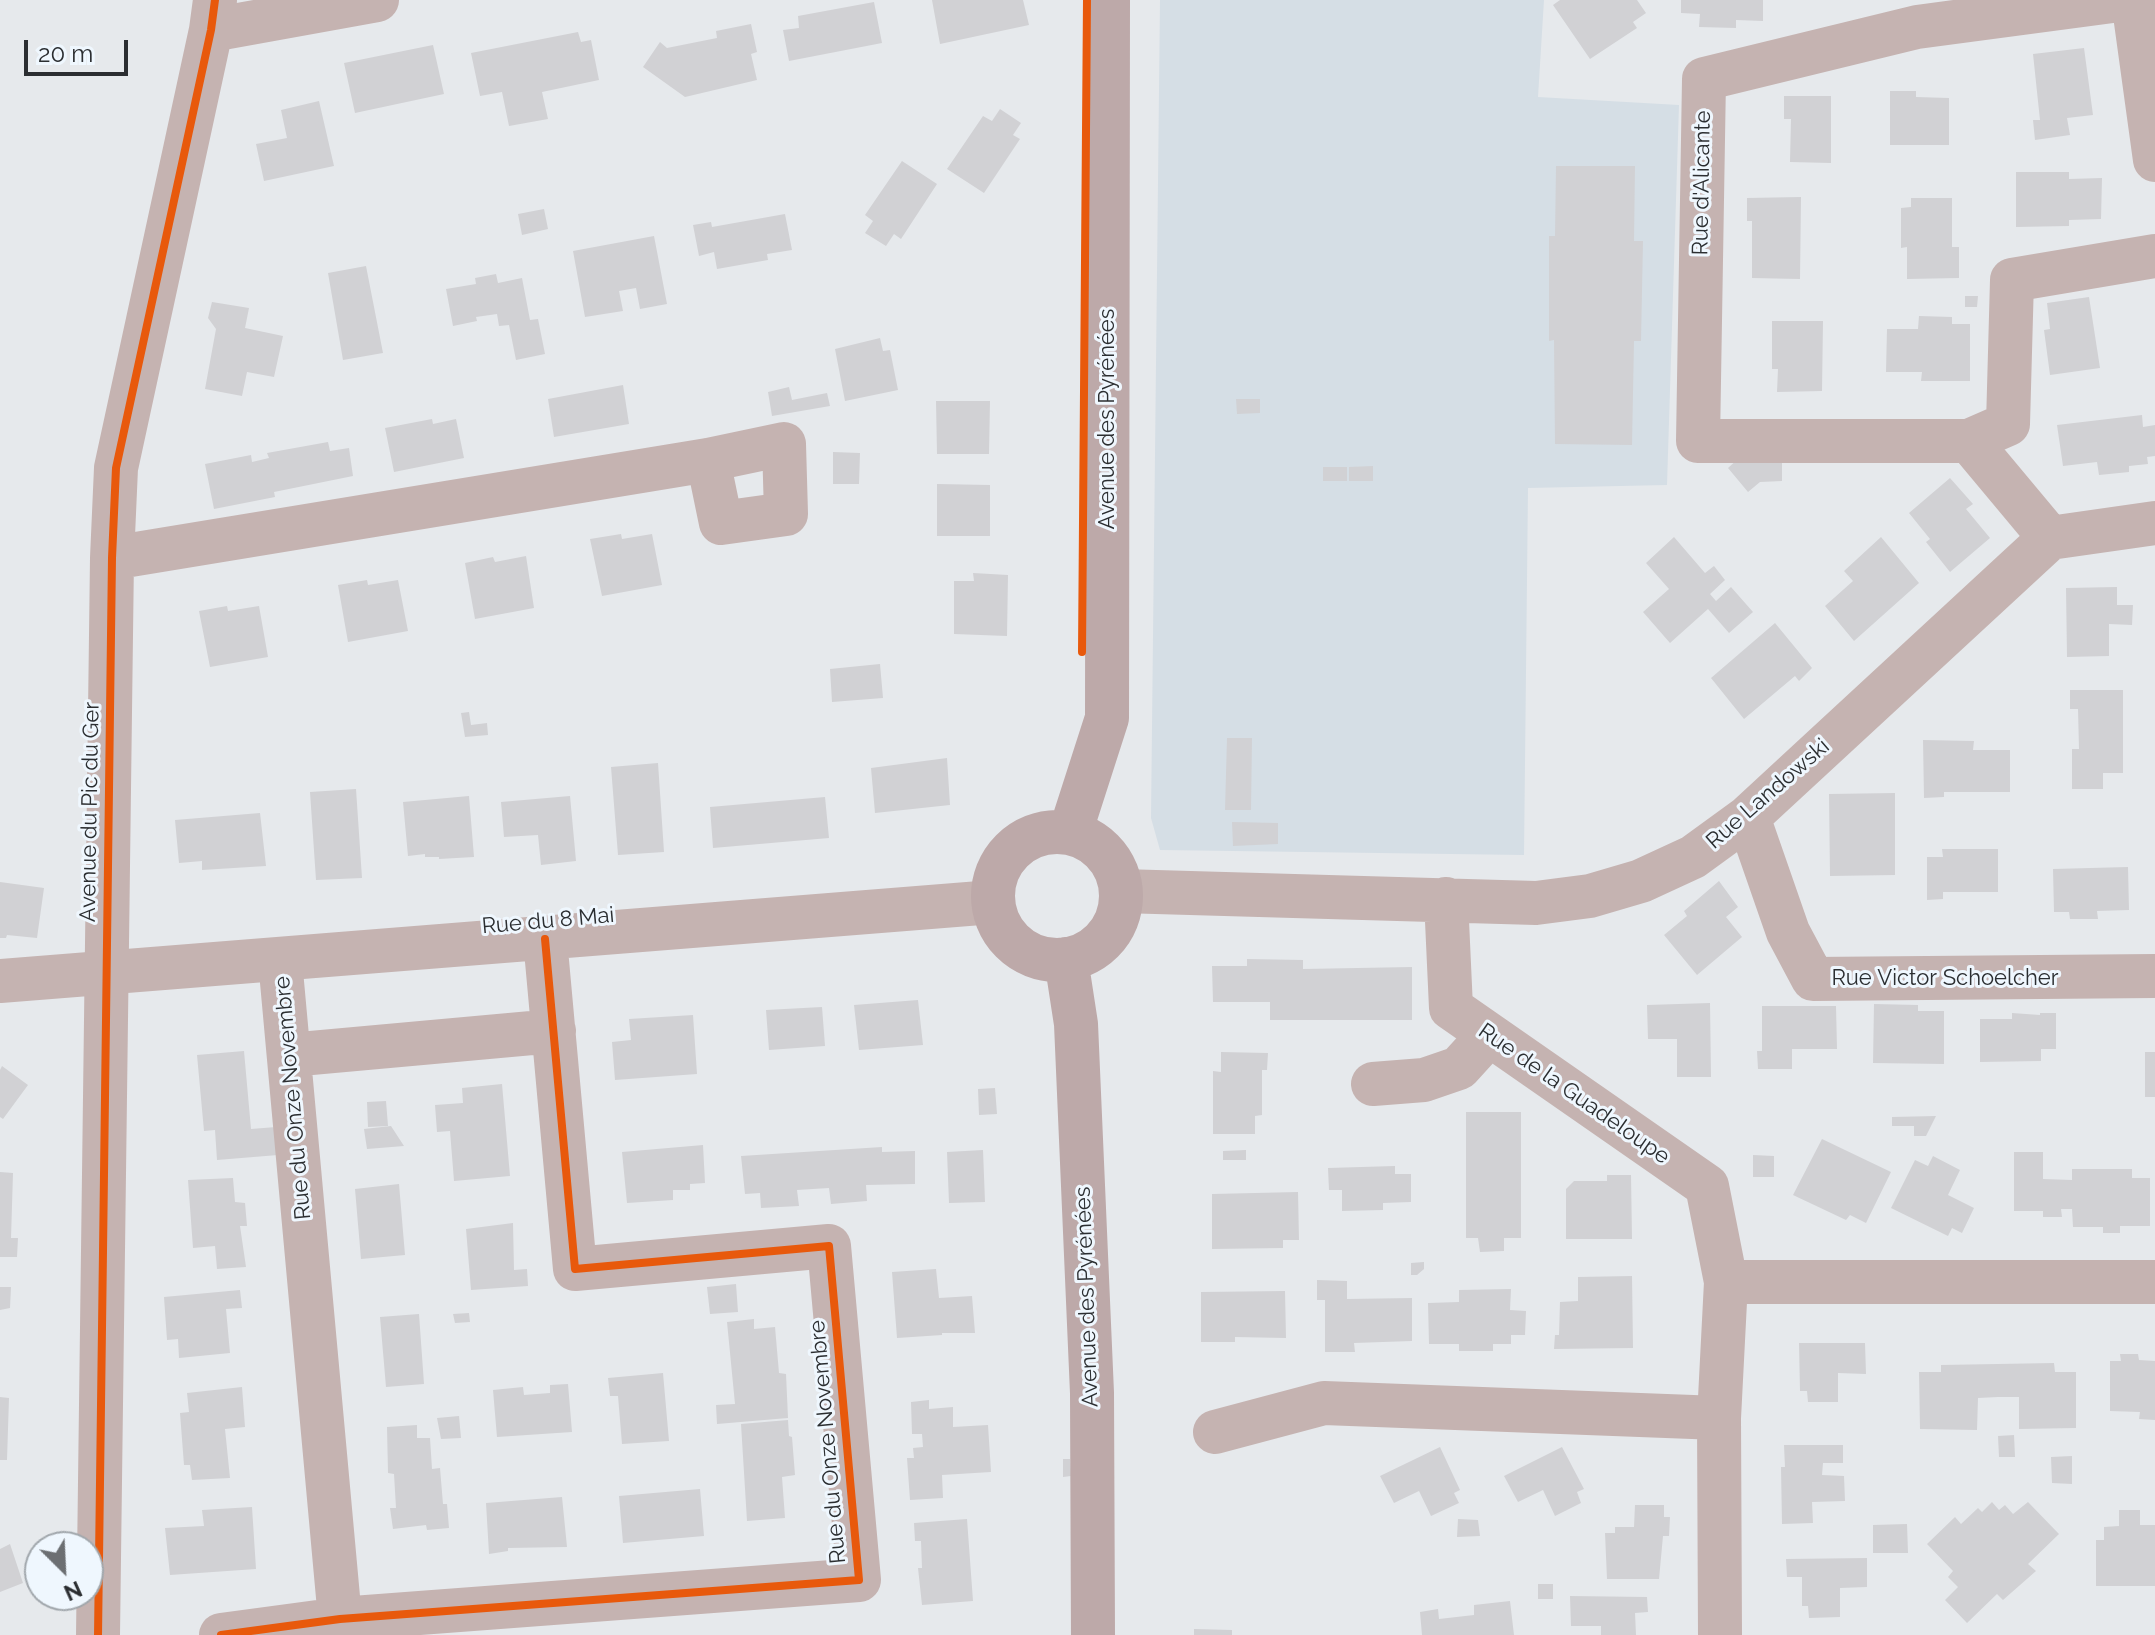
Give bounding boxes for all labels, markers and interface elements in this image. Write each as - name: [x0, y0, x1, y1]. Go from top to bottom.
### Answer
- scale bar: [28, 24, 132, 74]
- text: 20 m: [38, 39, 93, 68]
- street label: Rue d'Alicante: [1688, 110, 1716, 256]
- street label: Avenue des Pyrénées: [1094, 309, 1120, 529]
- street label: Avenue du Pic du Ger: [75, 702, 105, 922]
- street label: Rue Landowski: [1701, 733, 1835, 855]
- street label: Rue du 8 Mai: [481, 902, 615, 940]
- street label: Rue Victor Schoelcher: [1832, 965, 2058, 991]
- street label: Rue du Onze Novembre: [269, 975, 317, 1221]
- street label: Rue de la Guadeloupe: [1473, 1018, 1675, 1170]
- street label: Avenue des Pyrénées: [1070, 1186, 1104, 1408]
- street label: Rue du Onze Novembre: [804, 1319, 852, 1565]
- north arrow: [24, 1531, 104, 1611]
- text: N: [60, 1576, 86, 1606]

